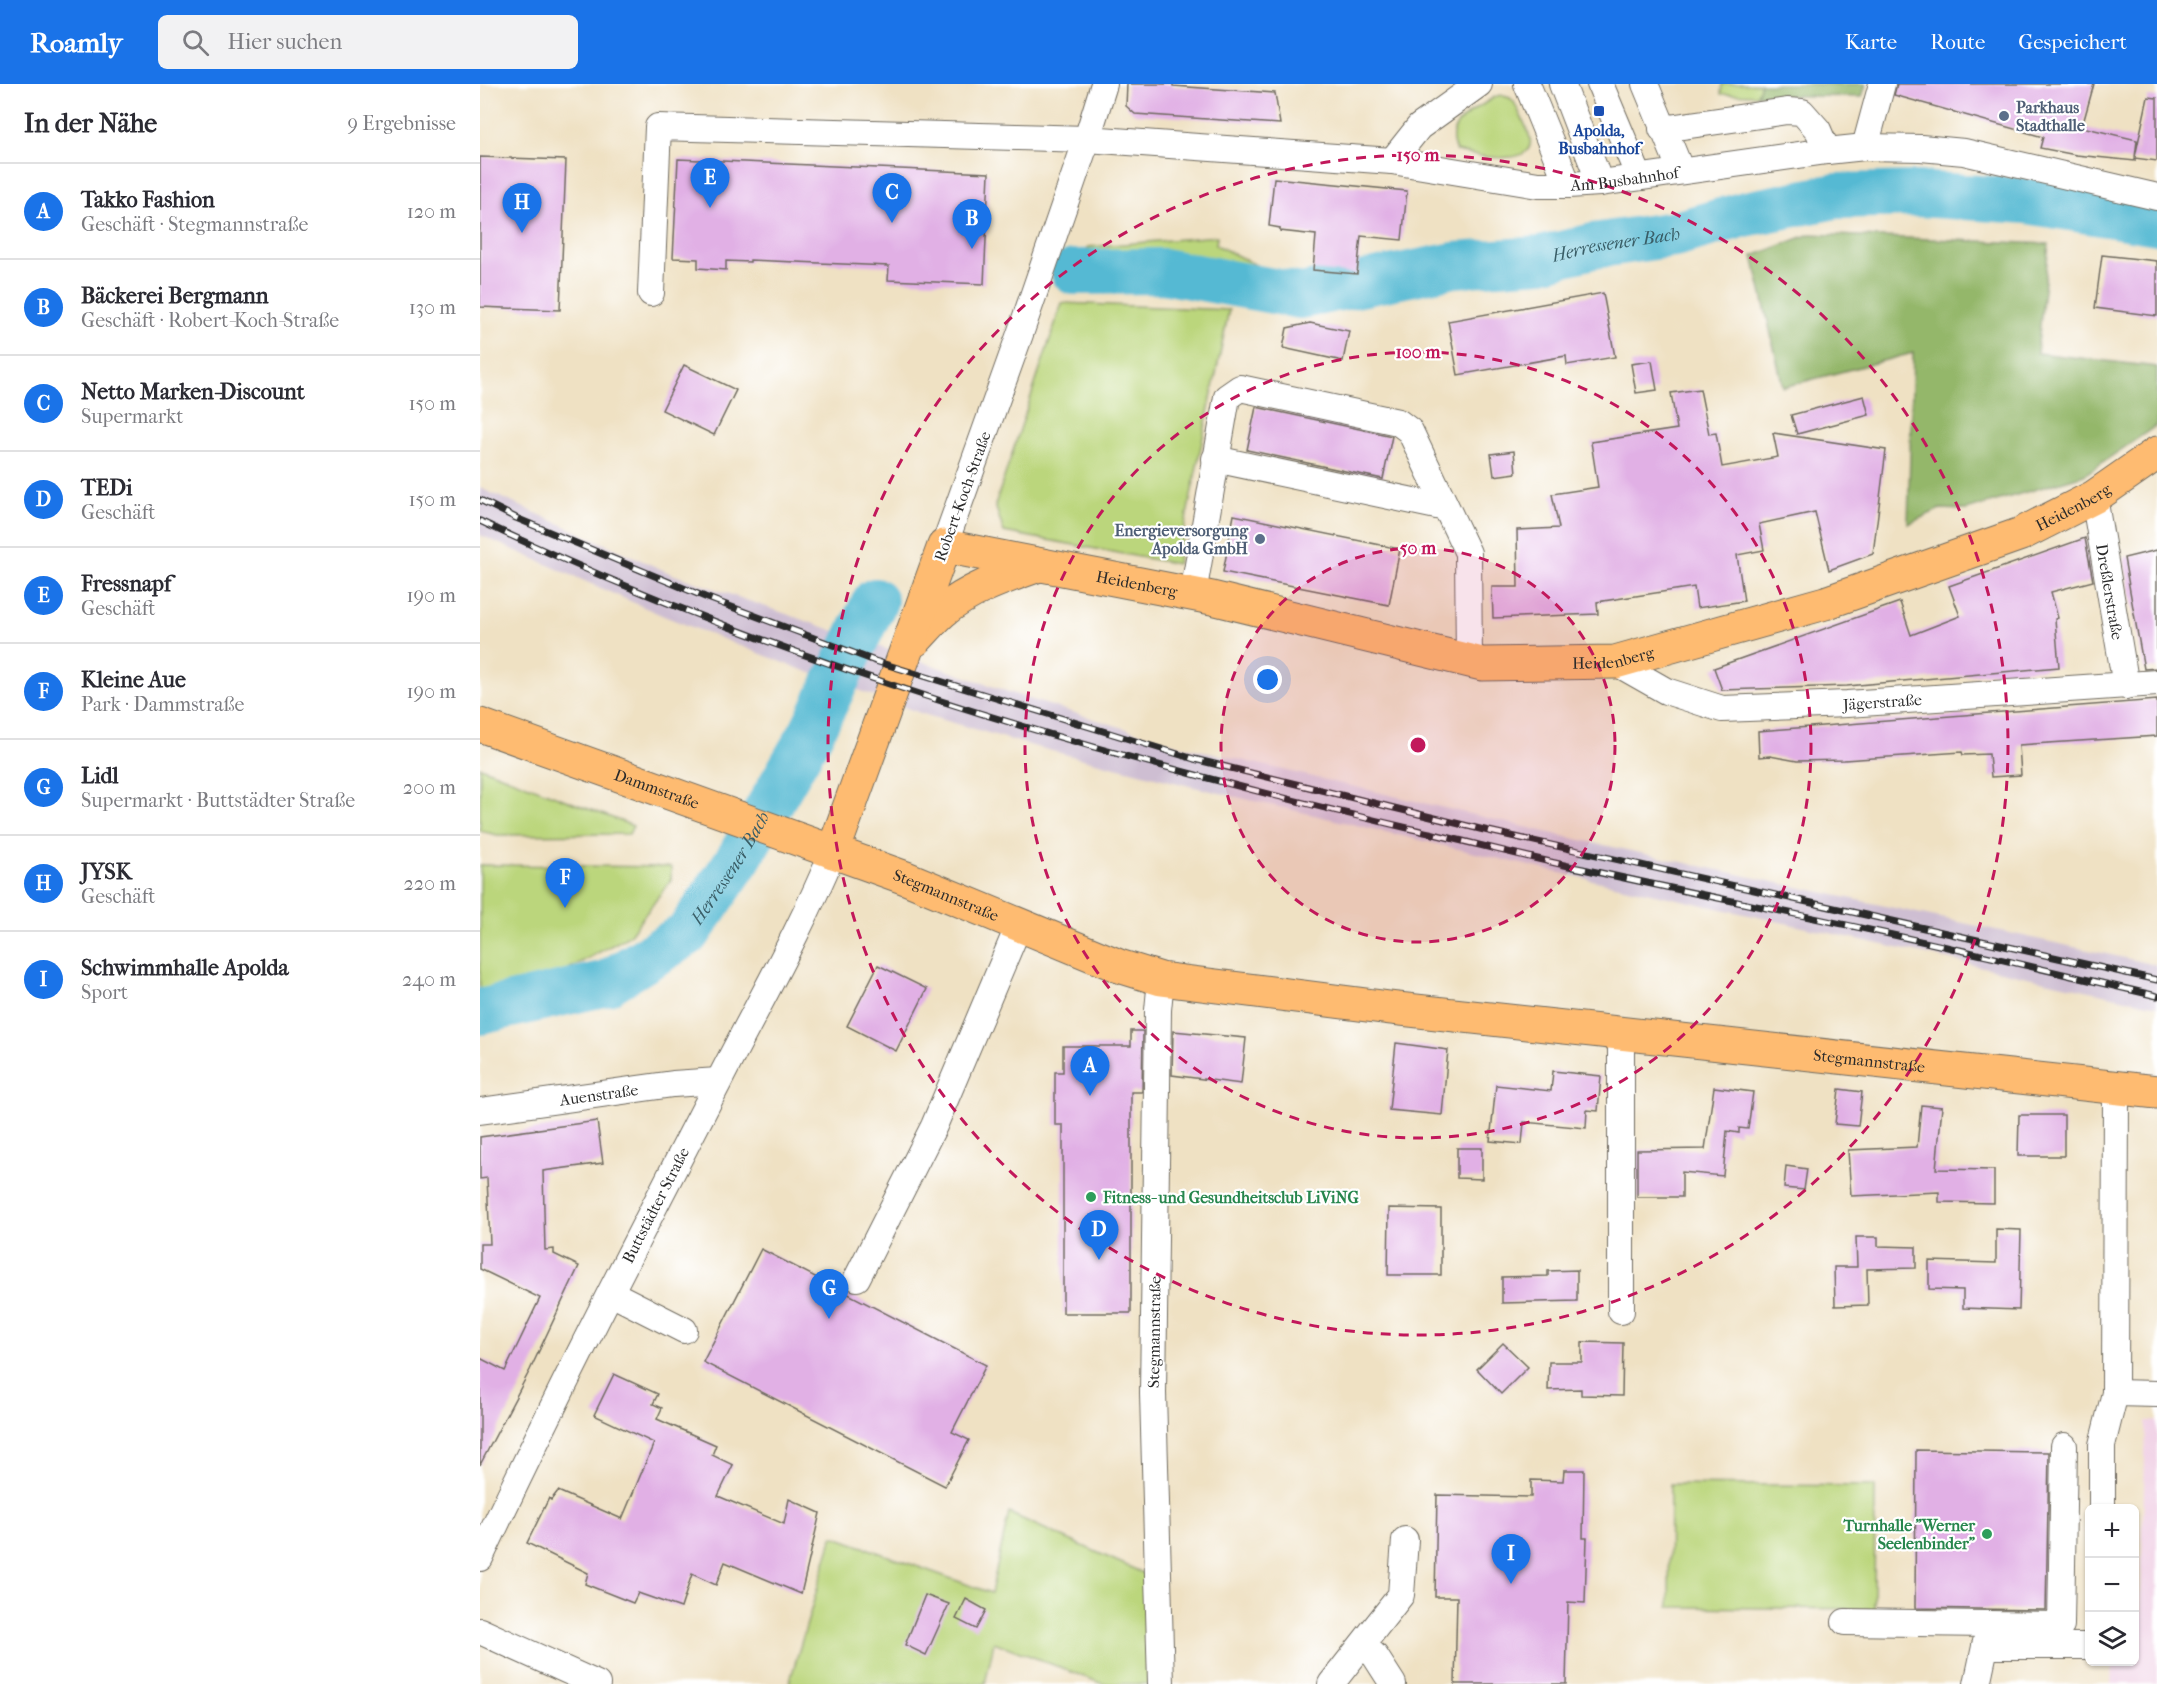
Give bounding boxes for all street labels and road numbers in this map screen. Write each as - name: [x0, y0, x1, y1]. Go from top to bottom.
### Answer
- street label: Am Busbahnhof: [1569, 163, 1684, 195]
- street label: Robert-Koch-Straße: [930, 428, 995, 564]
- street label: Heidenberg: [2032, 479, 2115, 535]
- street label: Dreßlerstraße: [2092, 542, 2127, 641]
- street label: Heidenberg: [1095, 567, 1180, 601]
- street label: Heidenberg: [1572, 642, 1656, 673]
- street label: Jägerstraße: [1841, 690, 1923, 714]
- street label: Dammstraße: [612, 765, 702, 813]
- street label: Stegmannstraße: [891, 865, 1002, 925]
- street label: Stegmannstraße: [1812, 1045, 1926, 1077]
- street label: Auenstraße: [558, 1080, 639, 1110]
- street label: Buttstädter Straße: [618, 1144, 693, 1266]
- street label: Stegmannstraße: [1144, 1276, 1165, 1388]

